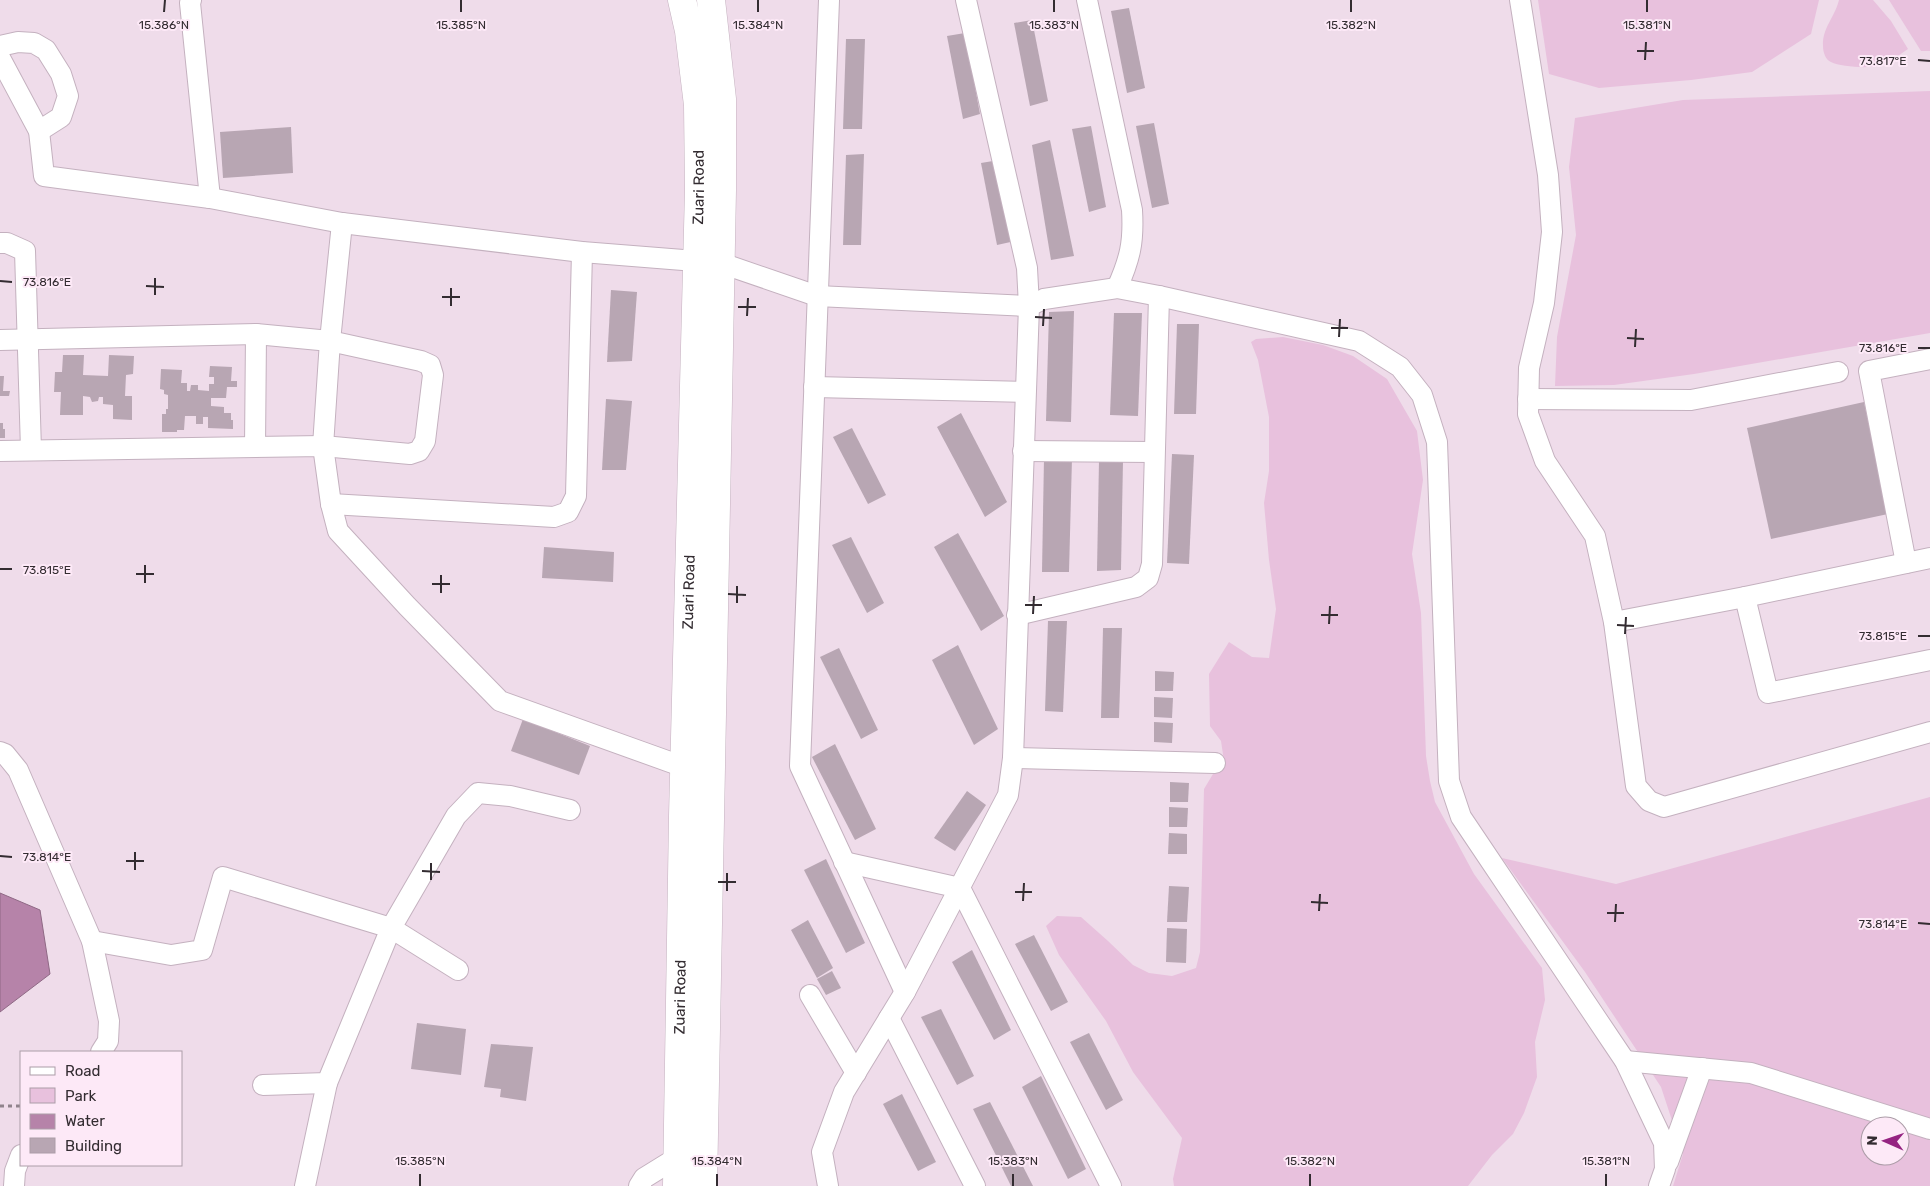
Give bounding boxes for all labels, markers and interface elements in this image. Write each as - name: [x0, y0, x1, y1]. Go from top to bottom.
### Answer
- text: 15.386°N: [139, 18, 189, 32]
- text: 15.385°N: [436, 18, 486, 32]
- text: 15.384°N: [733, 18, 783, 32]
- text: 15.383°N: [1029, 18, 1079, 32]
- text: 15.382°N: [1326, 18, 1376, 32]
- text: 15.381°N: [1623, 18, 1671, 32]
- text: 73.817°E: [1859, 54, 1907, 68]
- street label: Zuari Road: [689, 150, 708, 225]
- text: 73.816°E: [23, 275, 71, 289]
- text: 73.816°E: [1859, 341, 1907, 355]
- street label: Zuari Road: [679, 555, 699, 630]
- text: 73.815°E: [23, 563, 71, 577]
- text: 73.815°E: [1859, 629, 1907, 643]
- text: 73.814°E: [23, 850, 71, 864]
- text: 73.814°E: [1859, 917, 1907, 931]
- street label: Zuari Road: [670, 960, 690, 1035]
- legend: [20, 1051, 182, 1166]
- text: Road: [65, 1062, 101, 1080]
- text: Park: [65, 1087, 96, 1105]
- text: Water: [65, 1112, 105, 1130]
- north arrow: [1860, 1116, 1910, 1166]
- text: N: [1864, 1135, 1881, 1146]
- text: Building: [65, 1137, 122, 1155]
- text: 15.385°N: [395, 1154, 445, 1168]
- text: 15.384°N: [692, 1154, 742, 1168]
- text: 15.383°N: [988, 1154, 1038, 1168]
- text: 15.382°N: [1285, 1154, 1335, 1168]
- text: 15.381°N: [1582, 1154, 1630, 1168]

